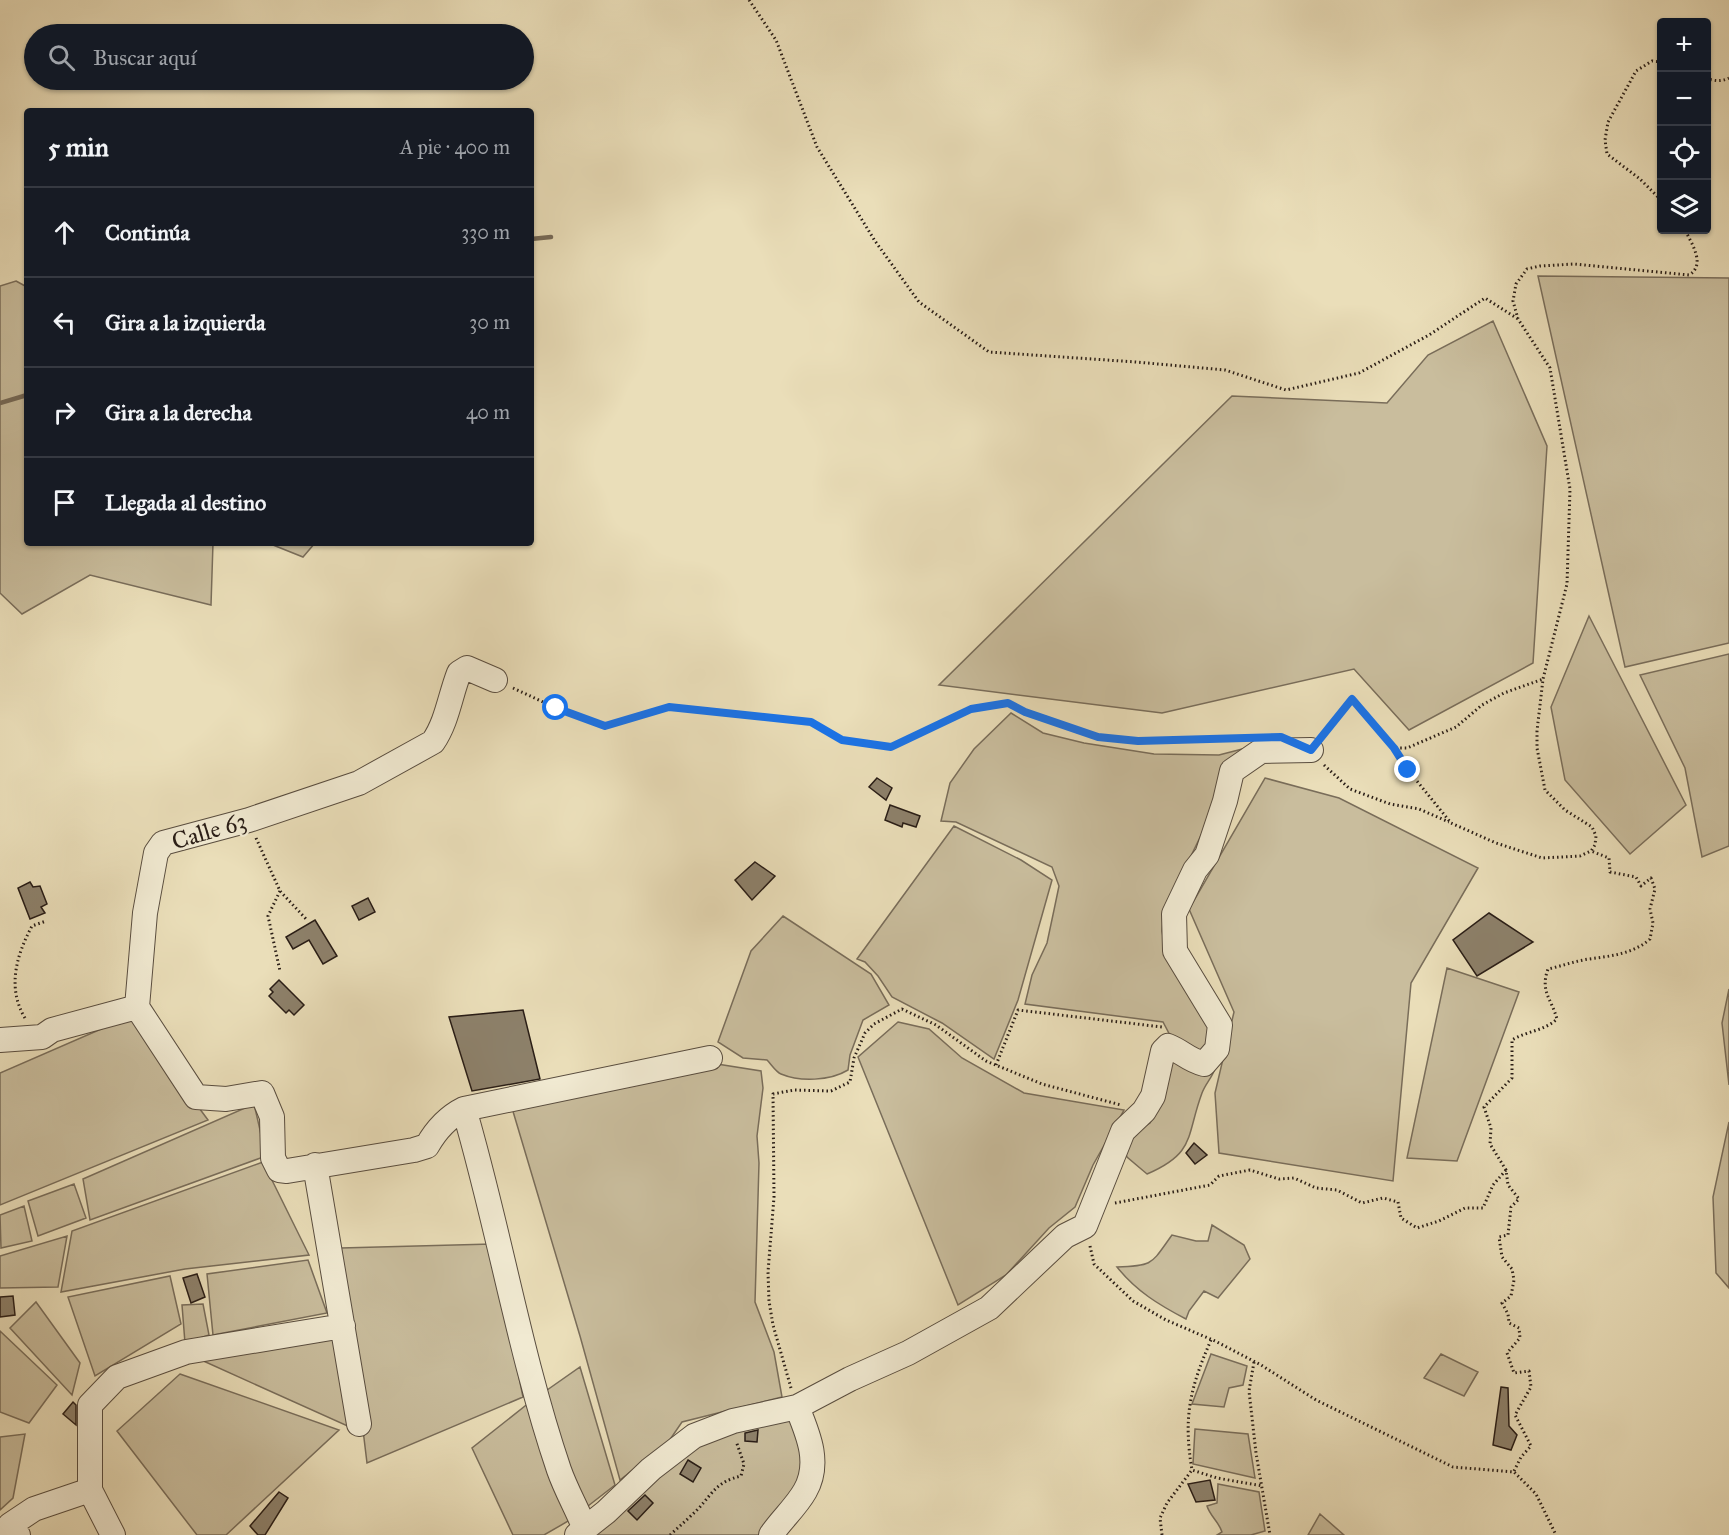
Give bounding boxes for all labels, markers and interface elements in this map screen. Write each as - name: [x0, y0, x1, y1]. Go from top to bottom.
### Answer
- map controls: [1657, 18, 1711, 234]
- button: +: [1657, 18, 1711, 72]
- search box: [24, 24, 534, 90]
- icon: search: [45, 41, 78, 74]
- text: Buscar aquí: [93, 44, 196, 71]
- button: −: [1657, 72, 1711, 126]
- button: locate: [1657, 126, 1711, 180]
- text: 5 min: [48, 131, 109, 163]
- text: A pie · 400 m: [400, 135, 510, 159]
- button: layers: [1657, 180, 1711, 234]
- icon: ahead: [48, 216, 81, 249]
- text: Continúa: [105, 219, 190, 246]
- text: 330 m: [461, 220, 510, 244]
- icon: left: [48, 306, 81, 339]
- text: Gira a la izquierda: [105, 309, 266, 336]
- text: 30 m: [469, 310, 510, 334]
- icon: right: [48, 396, 81, 429]
- text: Gira a la derecha: [105, 399, 252, 426]
- text: 40 m: [466, 400, 510, 424]
- icon: arrive: [48, 486, 81, 519]
- text: Llegada al destino: [105, 489, 266, 516]
- route start: [542, 694, 568, 720]
- route end: [1394, 756, 1420, 782]
- street label: Calle 63: [168, 805, 250, 857]

